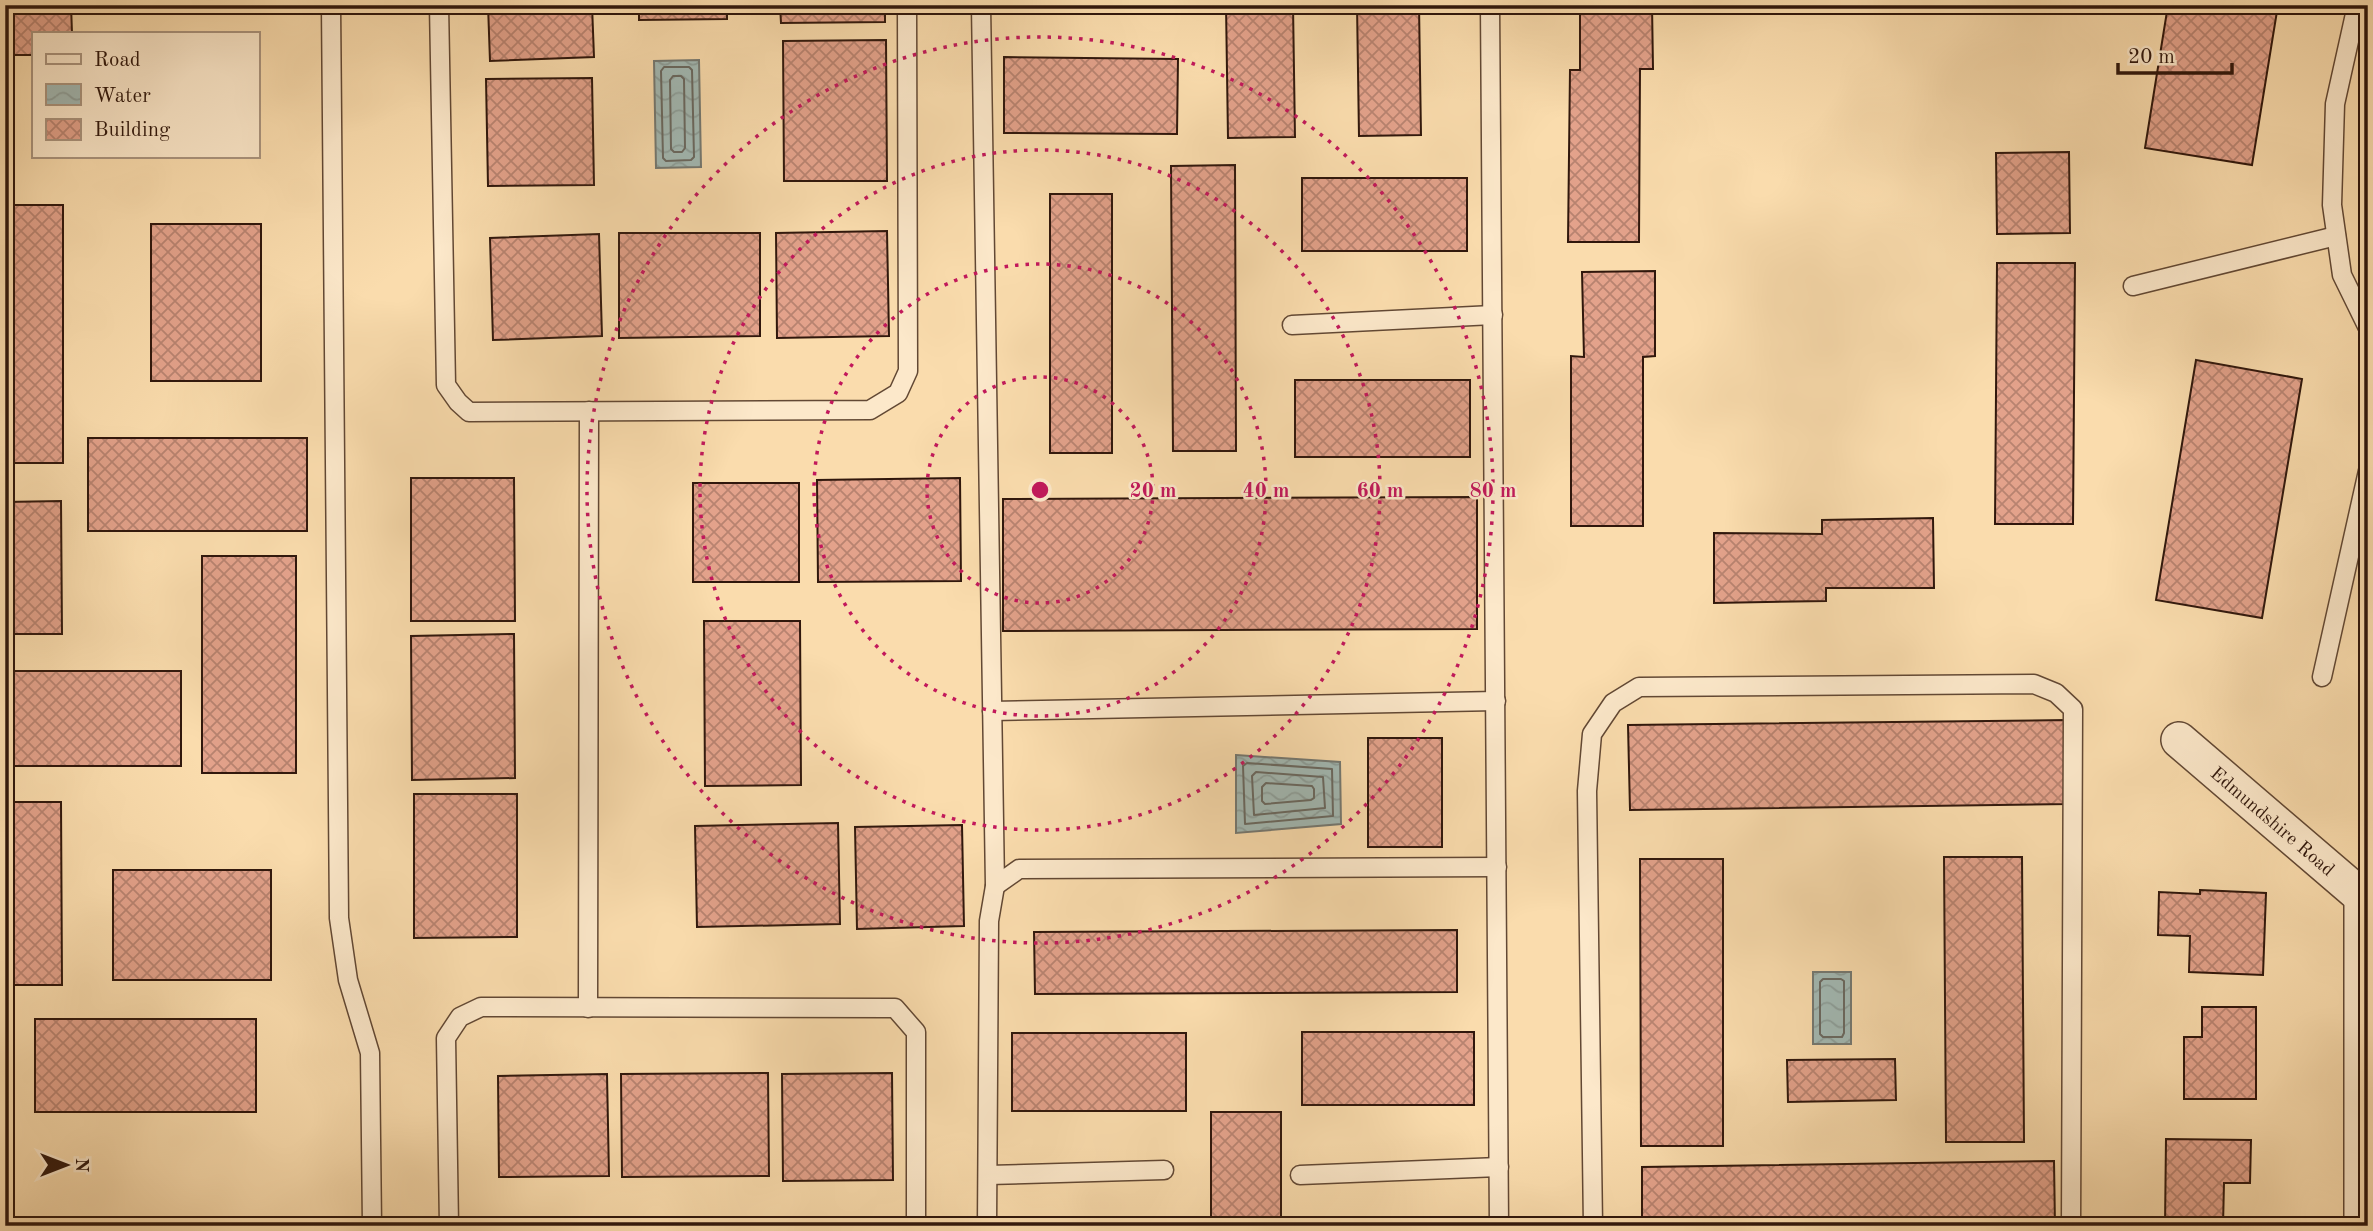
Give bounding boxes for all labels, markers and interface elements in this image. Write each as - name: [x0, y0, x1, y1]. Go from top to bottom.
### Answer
- legend: [32, 32, 259, 158]
- scale bar: [2118, 32, 2231, 76]
- text: 20 m: [2128, 47, 2175, 68]
- text: Road: [94, 50, 141, 71]
- text: Water: [94, 86, 151, 107]
- text: Building: [94, 120, 171, 141]
- centre of rings: [1028, 478, 1052, 502]
- text: 20 m: [1129, 481, 1177, 502]
- text: 40 m: [1242, 481, 1290, 502]
- text: 60 m: [1356, 481, 1404, 502]
- text: 80 m: [1469, 481, 1517, 502]
- street label: Edmundshire Road: [2206, 764, 2337, 881]
- north arrow: [32, 1130, 102, 1200]
- text: N: [71, 1158, 90, 1173]

